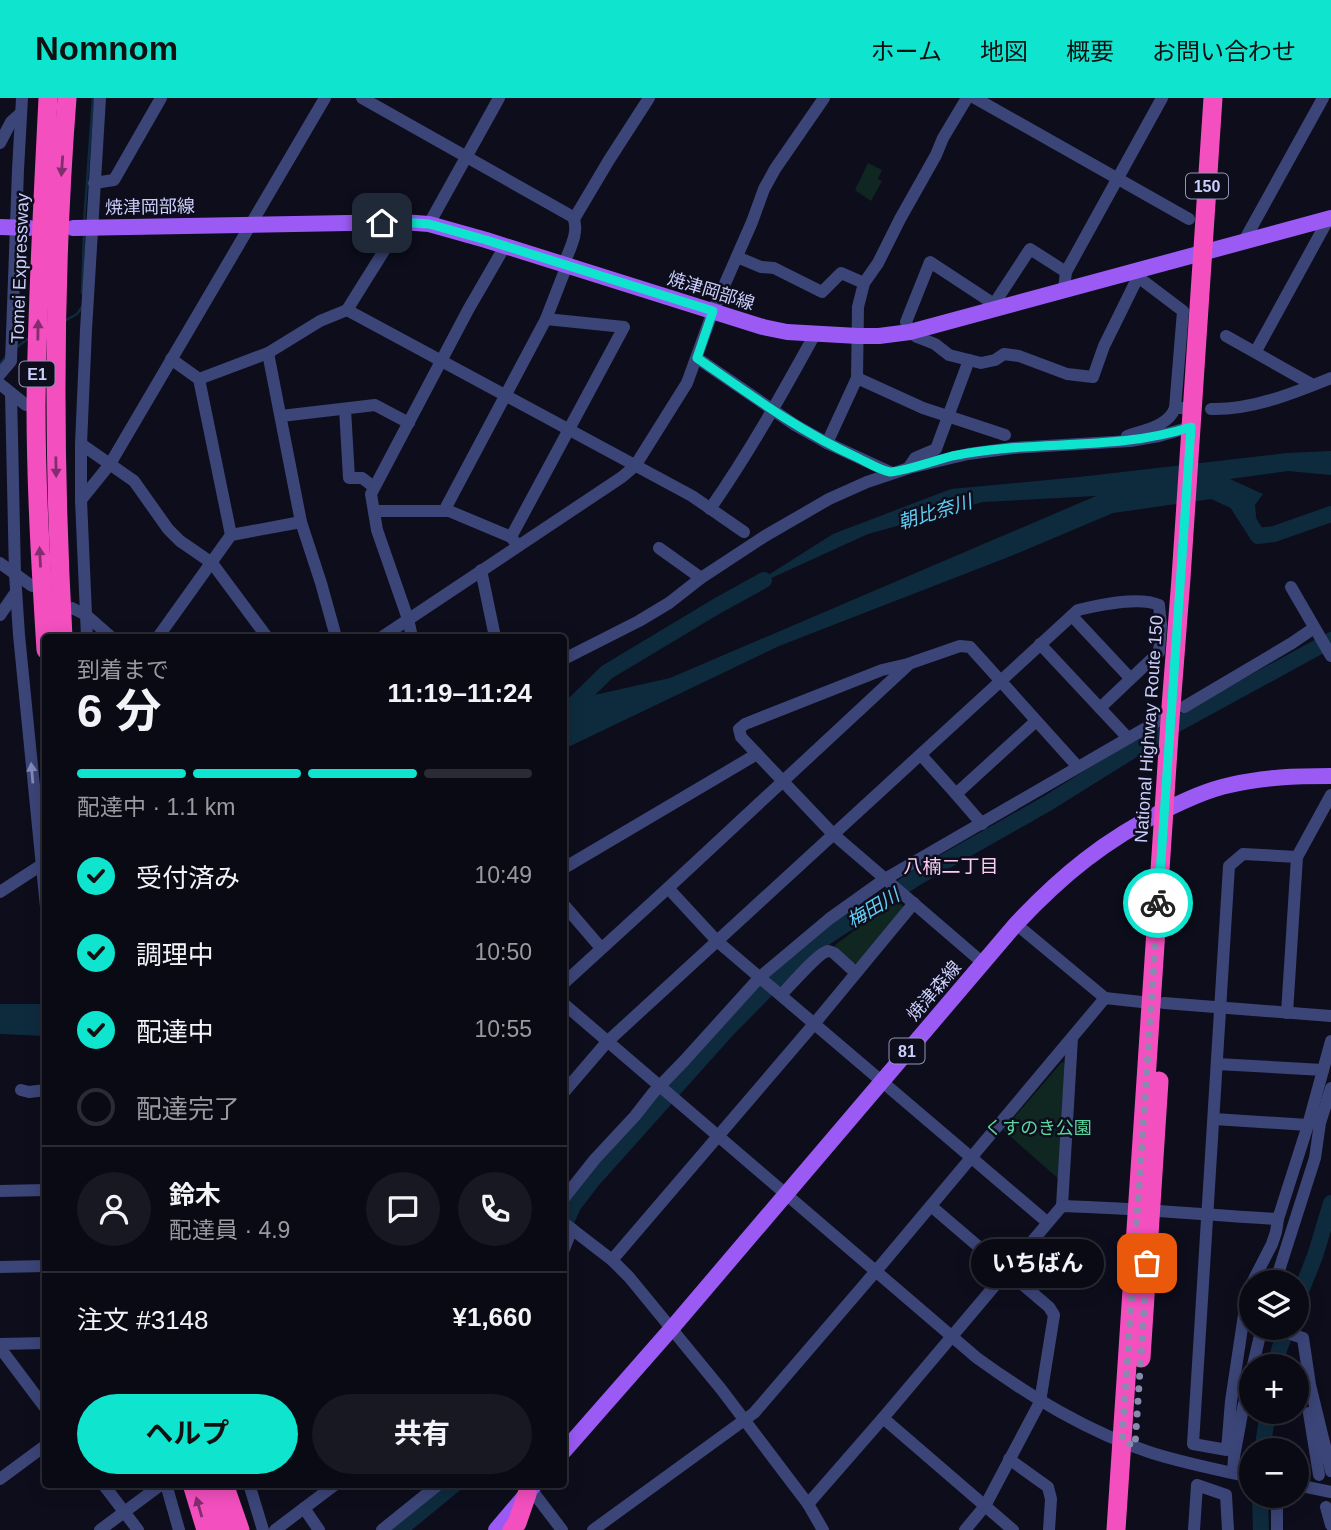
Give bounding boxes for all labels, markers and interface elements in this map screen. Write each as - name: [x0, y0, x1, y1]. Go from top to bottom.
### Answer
- text: Nomnom: [35, 30, 178, 67]
- text: ホーム: [871, 38, 942, 65]
- text: 地図: [980, 38, 1028, 65]
- text: 概要: [1066, 38, 1114, 65]
- text: お問い合わせ: [1152, 38, 1296, 65]
- one-way arrow: [56, 155, 67, 177]
- road number: 150: [1186, 174, 1228, 198]
- street label: Tomei Expressway: [7, 193, 33, 343]
- pin: [352, 193, 412, 253]
- street label: 焼津岡部線: [105, 196, 195, 218]
- icon: home: [363, 204, 401, 242]
- street label: 焼津岡部線: [665, 268, 757, 314]
- one-way arrow: [32, 319, 44, 341]
- road number: E1: [20, 362, 54, 386]
- one-way arrow: [51, 456, 62, 478]
- water label: 朝比奈川: [896, 490, 976, 533]
- one-way arrow: [35, 546, 46, 568]
- street label: National Highway Route 150: [1131, 615, 1167, 843]
- text: 到着まで: [77, 657, 169, 683]
- text: 11:19–11:24: [387, 678, 532, 708]
- text: 6 分: [77, 685, 161, 737]
- one-way arrow: [26, 761, 37, 783]
- text: 配達中 · 1.1 km: [77, 794, 235, 820]
- district label: 八楠二丁目: [903, 856, 999, 877]
- icon: check: [77, 857, 115, 895]
- text: 10:49: [474, 862, 532, 888]
- text: 受付済み: [136, 863, 240, 893]
- courier: [1123, 868, 1193, 938]
- water label: 梅田川: [843, 883, 905, 932]
- icon: bike: [1139, 884, 1177, 922]
- icon: check: [77, 934, 115, 972]
- text: 10:50: [474, 939, 532, 965]
- text: 調理中: [136, 940, 214, 970]
- street label: 焼津森線: [903, 957, 965, 1025]
- icon: check: [77, 1011, 115, 1049]
- text: 10:55: [474, 1016, 532, 1042]
- text: 配達中: [136, 1017, 214, 1047]
- road number: 81: [890, 1038, 925, 1063]
- text: 配達完了: [136, 1094, 240, 1124]
- park label: くすのき公園: [984, 1118, 1092, 1138]
- button: person: [77, 1172, 151, 1246]
- button: chat: [366, 1172, 440, 1246]
- button: phone: [458, 1172, 532, 1246]
- text: 鈴木: [169, 1180, 221, 1210]
- text: 配達員 · 4.9: [169, 1217, 290, 1243]
- pin: [1117, 1233, 1177, 1293]
- callout: いちばん: [972, 1238, 1105, 1288]
- icon: bag: [1128, 1244, 1166, 1282]
- text: いちばん: [992, 1250, 1084, 1276]
- map controls: [1239, 1270, 1309, 1508]
- button: layers: [1239, 1270, 1309, 1340]
- text: ¥1,660: [452, 1302, 532, 1332]
- text: 注文 #3148: [77, 1305, 209, 1335]
- button: +: [1239, 1354, 1309, 1424]
- button: ヘルプ: [77, 1394, 298, 1474]
- button: 共有: [312, 1394, 532, 1474]
- button: −: [1239, 1438, 1309, 1508]
- one-way arrow: [193, 1496, 203, 1517]

